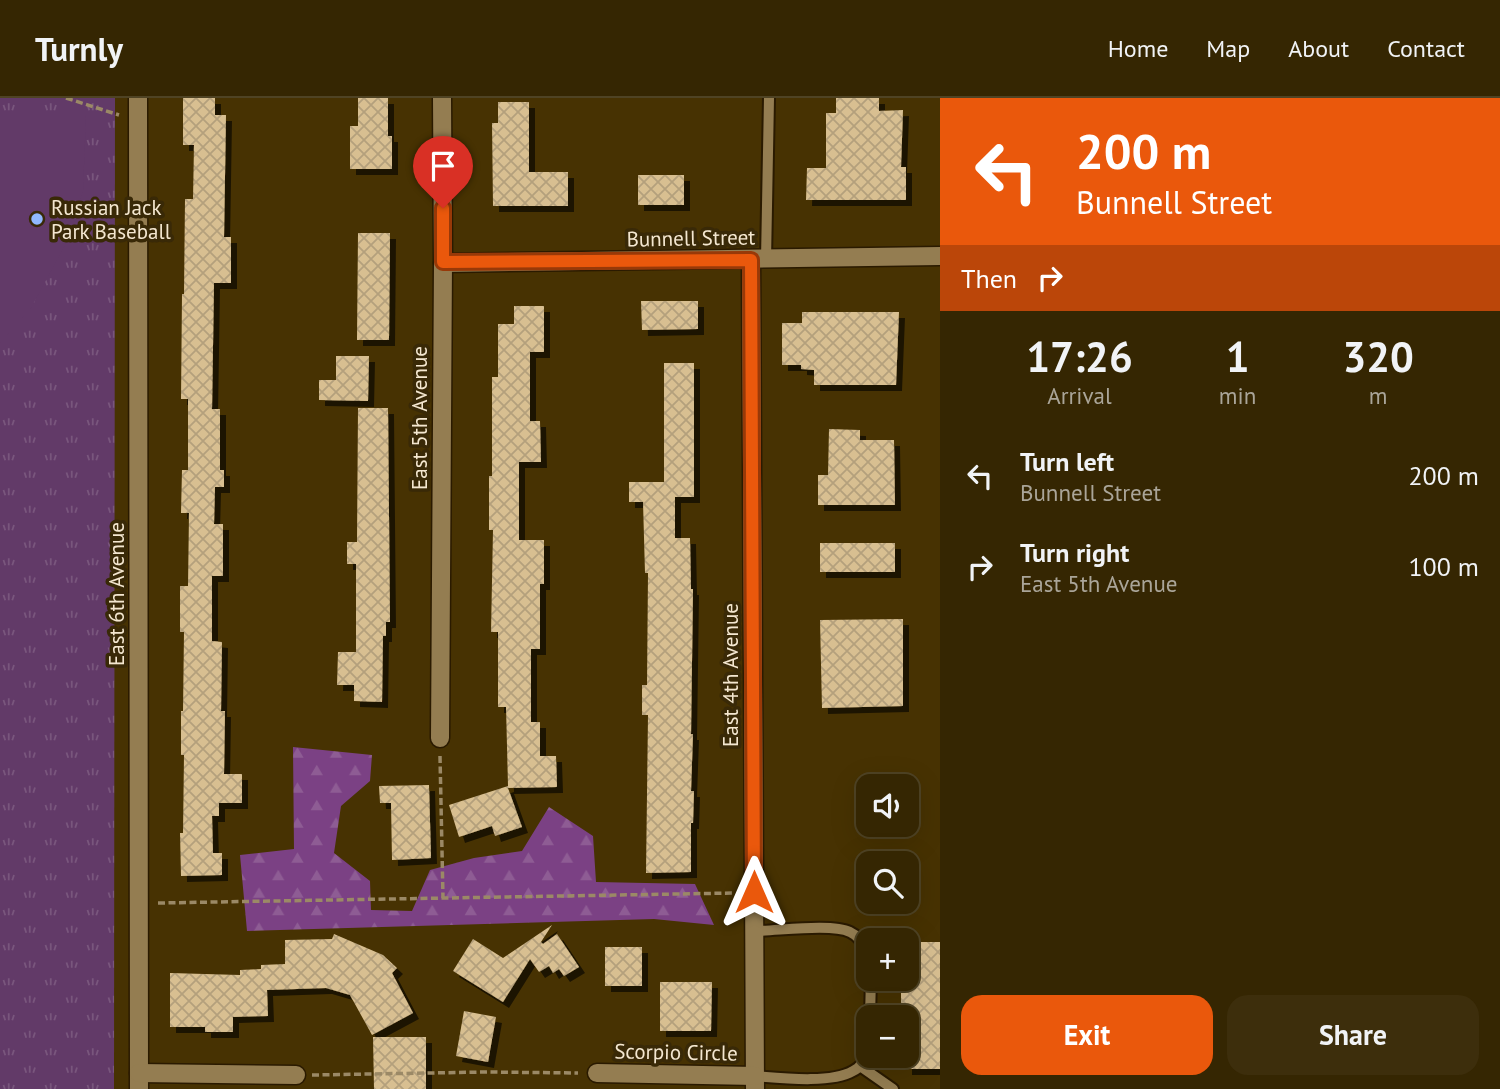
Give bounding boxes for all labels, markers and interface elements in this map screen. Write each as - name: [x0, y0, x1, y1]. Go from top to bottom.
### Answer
- text: Turnly: [35, 27, 123, 70]
- text: Home: [1108, 33, 1168, 64]
- text: Map: [1206, 33, 1250, 64]
- text: About: [1288, 33, 1349, 64]
- text: Contact: [1387, 33, 1465, 64]
- text: 200 m: [1076, 119, 1211, 183]
- icon: left: [961, 126, 1052, 217]
- pin: [413, 136, 473, 208]
- icon: arrive: [424, 147, 462, 185]
- text: Bunnell Street: [1076, 181, 1272, 223]
- place label: Russian Jack Park Baseball: [51, 194, 171, 245]
- marker: Russian Jack Park Baseball: [29, 211, 45, 227]
- street label: Bunnell Street: [626, 223, 756, 253]
- icon: right: [1031, 259, 1069, 297]
- text: Then: [961, 262, 1017, 295]
- text: 17:26: [1026, 329, 1133, 384]
- text: 1: [1226, 329, 1249, 384]
- text: 320: [1342, 329, 1414, 384]
- street label: East 5th Avenue: [406, 346, 433, 490]
- text: Arrival: [1047, 381, 1112, 410]
- text: min: [1219, 381, 1256, 410]
- text: m: [1369, 381, 1387, 410]
- text: Turn left: [1020, 445, 1114, 478]
- icon: left: [961, 457, 999, 495]
- text: 200 m: [1408, 459, 1479, 492]
- text: Bunnell Street: [1020, 478, 1161, 507]
- street label: East 6th Avenue: [103, 522, 130, 666]
- text: Turn right: [1020, 536, 1129, 569]
- icon: right: [961, 548, 999, 586]
- text: 100 m: [1408, 550, 1479, 583]
- text: East 5th Avenue: [1020, 569, 1178, 598]
- street label: East 4th Avenue: [717, 603, 744, 747]
- map controls: [856, 774, 919, 1068]
- button: sound: [856, 774, 919, 837]
- button: search: [856, 851, 919, 914]
- position arrow: [717, 855, 791, 929]
- button: +: [856, 928, 919, 991]
- button: Exit: [961, 995, 1213, 1075]
- button: Share: [1227, 995, 1479, 1075]
- button: −: [856, 1005, 919, 1068]
- street label: Scorpio Circle: [614, 1037, 738, 1067]

